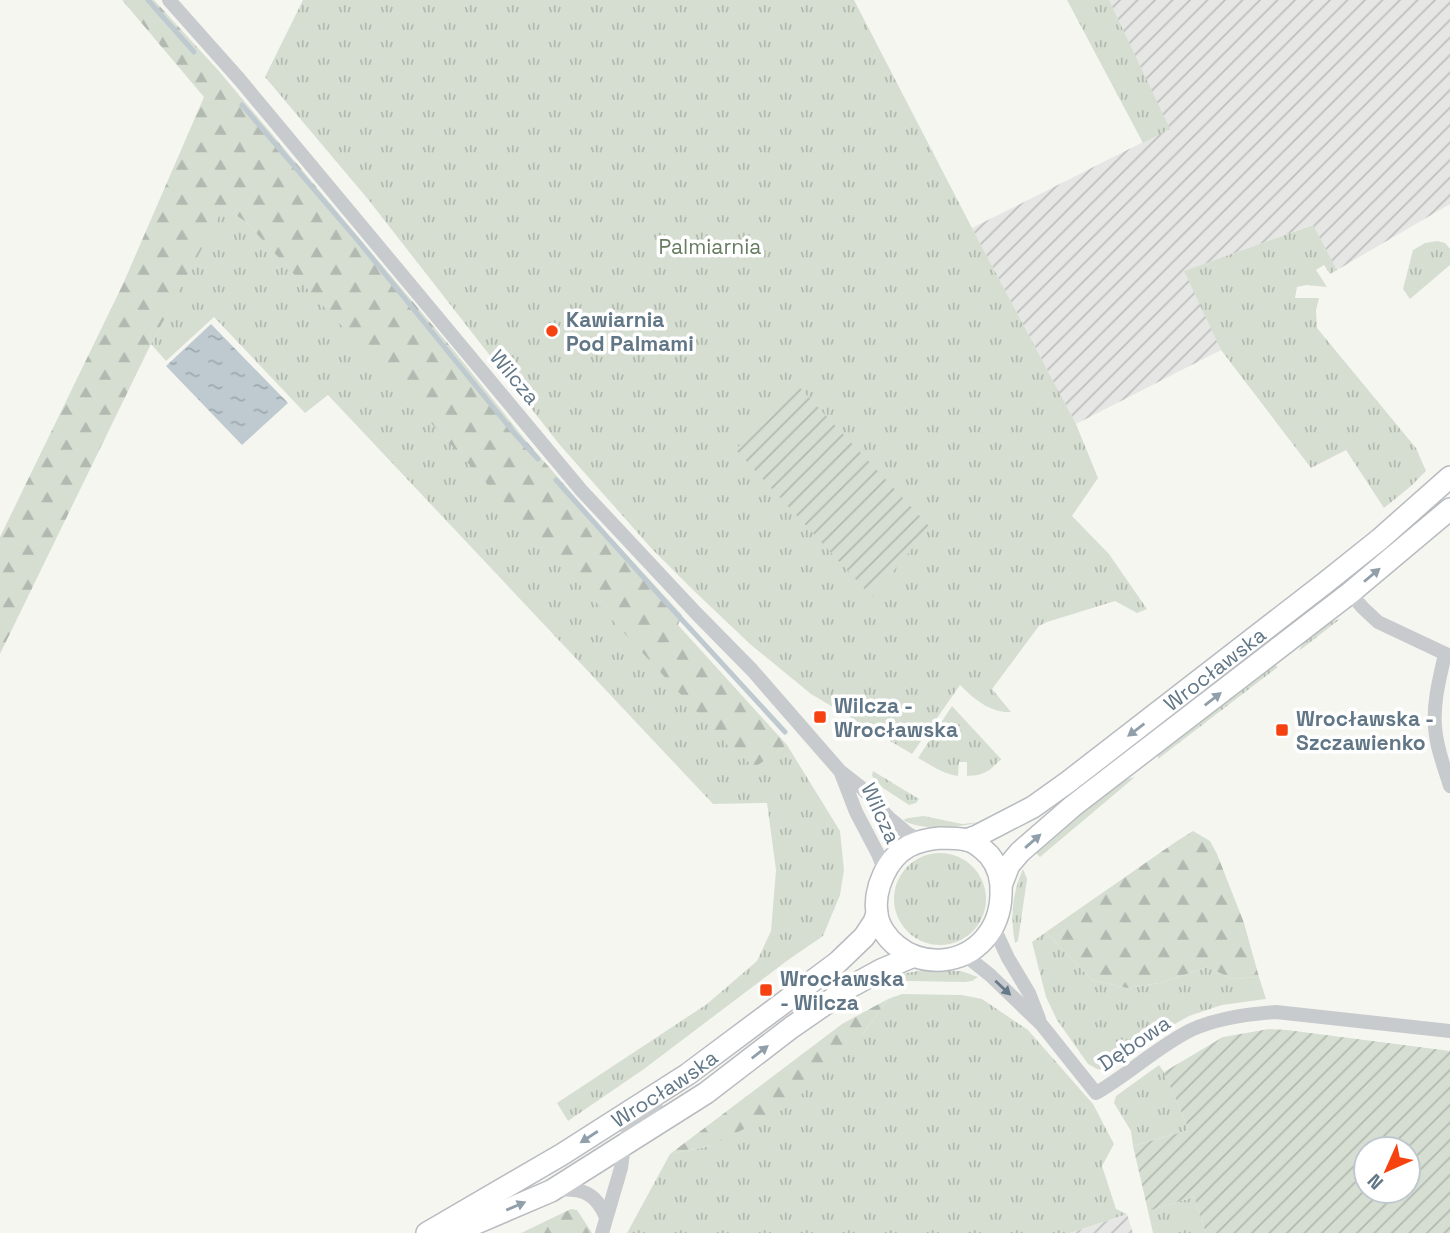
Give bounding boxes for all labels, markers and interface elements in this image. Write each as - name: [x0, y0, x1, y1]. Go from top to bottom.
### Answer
- park label: Palmiarnia: [659, 233, 761, 260]
- place label: Kawiarnia Pod Palmami: [566, 306, 694, 357]
- marker: Kawiarnia Pod Palmami: [544, 323, 560, 339]
- street label: Wilcza: [484, 344, 546, 410]
- one-way arrow: [1363, 567, 1381, 582]
- street label: Wrocławska: [1158, 621, 1271, 717]
- place label: Wilcza - Wrocławska: [834, 692, 958, 743]
- one-way arrow: [1204, 692, 1222, 706]
- place label: Wrocławska - Szczawienko: [1296, 705, 1434, 756]
- marker: Wilcza - Wrocławska: [812, 709, 828, 725]
- one-way arrow: [1127, 722, 1145, 737]
- marker: Wrocławska - Szczawienko: [1274, 722, 1290, 738]
- street label: Wilcza: [855, 778, 907, 848]
- one-way arrow: [1024, 834, 1041, 849]
- place label: Wrocławska - Wilcza: [780, 965, 904, 1016]
- one-way arrow: [995, 980, 1012, 997]
- marker: Wrocławska - Wilcza: [758, 982, 774, 998]
- street label: Dębowa: [1093, 1009, 1175, 1077]
- street label: Wrocławska: [606, 1043, 723, 1133]
- one-way arrow: [751, 1045, 769, 1059]
- one-way arrow: [579, 1131, 599, 1144]
- north arrow: [1352, 1135, 1422, 1205]
- text: N: [1362, 1168, 1389, 1195]
- one-way arrow: [506, 1200, 526, 1212]

